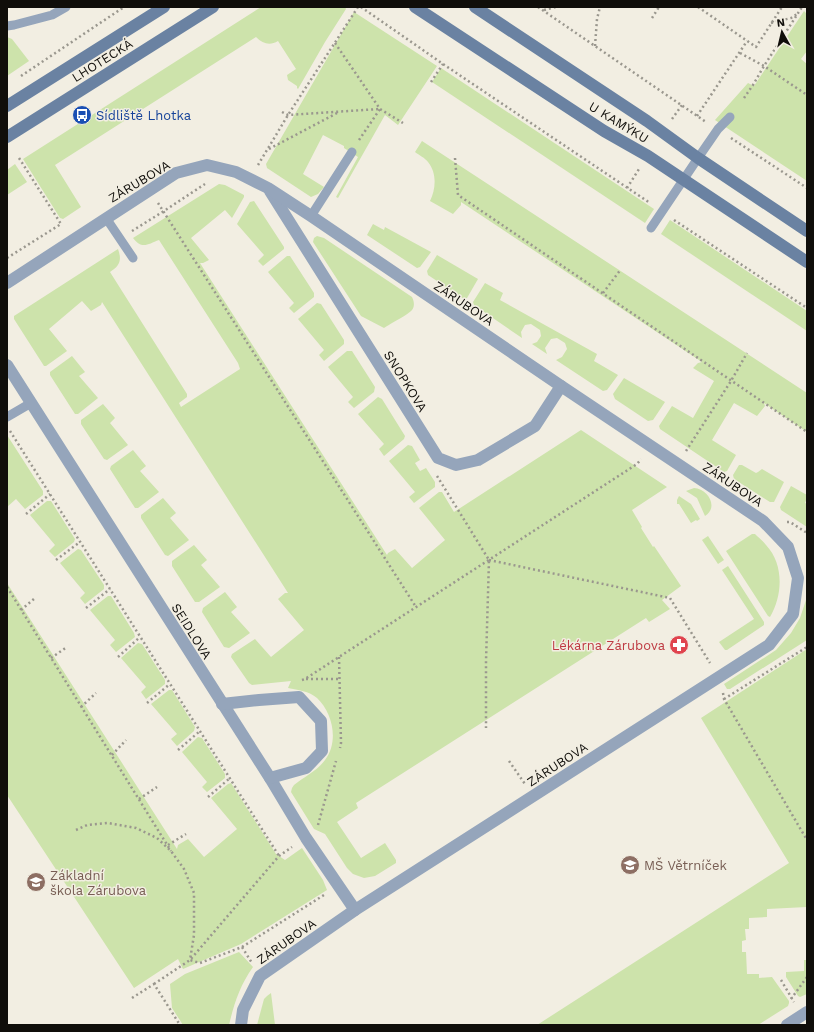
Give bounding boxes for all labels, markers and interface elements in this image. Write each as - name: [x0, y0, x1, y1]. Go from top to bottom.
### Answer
- north arrow: [762, 12, 802, 52]
- text: N: [776, 16, 786, 30]
- street label: LHOTECKÁ: [69, 35, 136, 85]
- street label: U KAMÝKU: [586, 99, 651, 146]
- bus stop icon: Sídliště Lhotka: [71, 104, 93, 126]
- place label: Sídliště Lhotka: [96, 108, 192, 123]
- street label: ZÁRUBOVA: [105, 156, 173, 206]
- street label: ZÁRUBOVA: [431, 277, 497, 329]
- street label: SNOPKOVA: [381, 348, 431, 415]
- street label: ZÁRUBOVA: [700, 458, 766, 510]
- street label: SEIDLOVA: [169, 601, 215, 662]
- pharmacy icon: Lékárna Zárubova: [668, 634, 690, 656]
- place label: Lékárna Zárubova: [552, 638, 666, 653]
- street label: ZÁRUBOVA: [524, 738, 591, 789]
- school or university icon: MŠ Větrníček: [619, 854, 641, 876]
- place label: MŠ Větrníček: [644, 857, 728, 873]
- place label: Základní škola Zárubova: [50, 868, 147, 898]
- school or university icon: Základní škola Zárubova: [25, 871, 47, 893]
- street label: ZÁRUBOVA: [253, 914, 319, 967]

